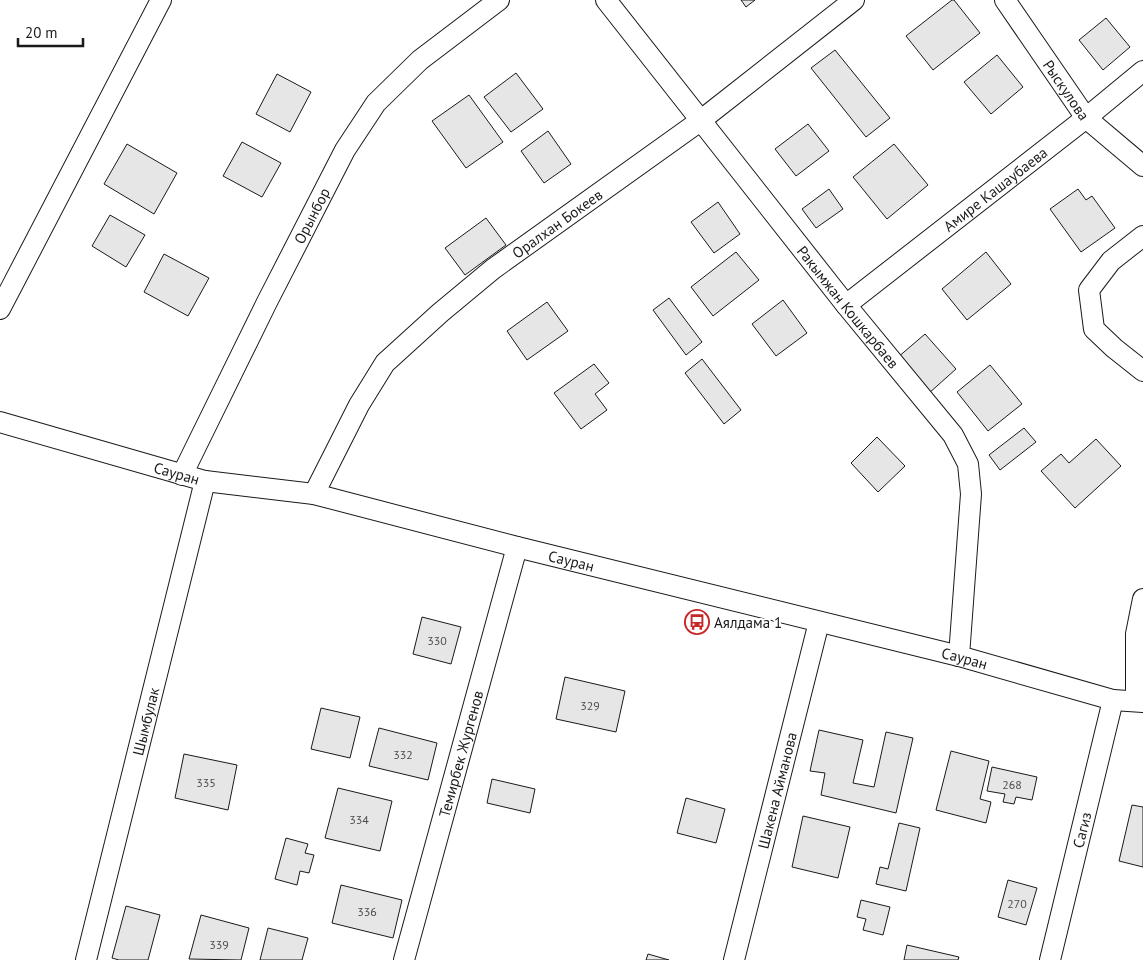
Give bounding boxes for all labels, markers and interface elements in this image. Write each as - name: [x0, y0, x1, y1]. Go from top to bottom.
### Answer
- scale bar: [18, 15, 82, 47]
- text: 20 m: [25, 23, 58, 42]
- street label: Рыскулова: [1039, 56, 1094, 124]
- street label: Амире Кашаубаева: [939, 142, 1051, 235]
- street label: Орынбор: [289, 184, 334, 247]
- street label: Оралхан Бокеев: [508, 185, 606, 262]
- street label: Ракымжан Кошкарбаев: [793, 242, 904, 372]
- street label: Сауран: [152, 457, 202, 488]
- street label: Сауран: [547, 546, 596, 575]
- bus stop icon: Аялдама 1: [684, 609, 710, 635]
- place label: Аялдама 1: [714, 613, 782, 632]
- house number: 330: [427, 633, 447, 648]
- street label: Сауран: [940, 643, 990, 673]
- street label: Шымбулак: [128, 684, 163, 757]
- street label: Темирбек Жургенов: [434, 688, 487, 819]
- house number: 329: [580, 698, 600, 713]
- street label: Шакена Айманова: [753, 730, 800, 851]
- house number: 332: [393, 747, 413, 762]
- house number: 335: [196, 775, 216, 790]
- house number: 268: [1002, 777, 1022, 792]
- street label: Сагиз: [1068, 810, 1095, 850]
- house number: 334: [349, 812, 369, 827]
- house number: 270: [1007, 896, 1027, 911]
- house number: 336: [357, 904, 377, 919]
- house number: 339: [209, 937, 229, 952]

